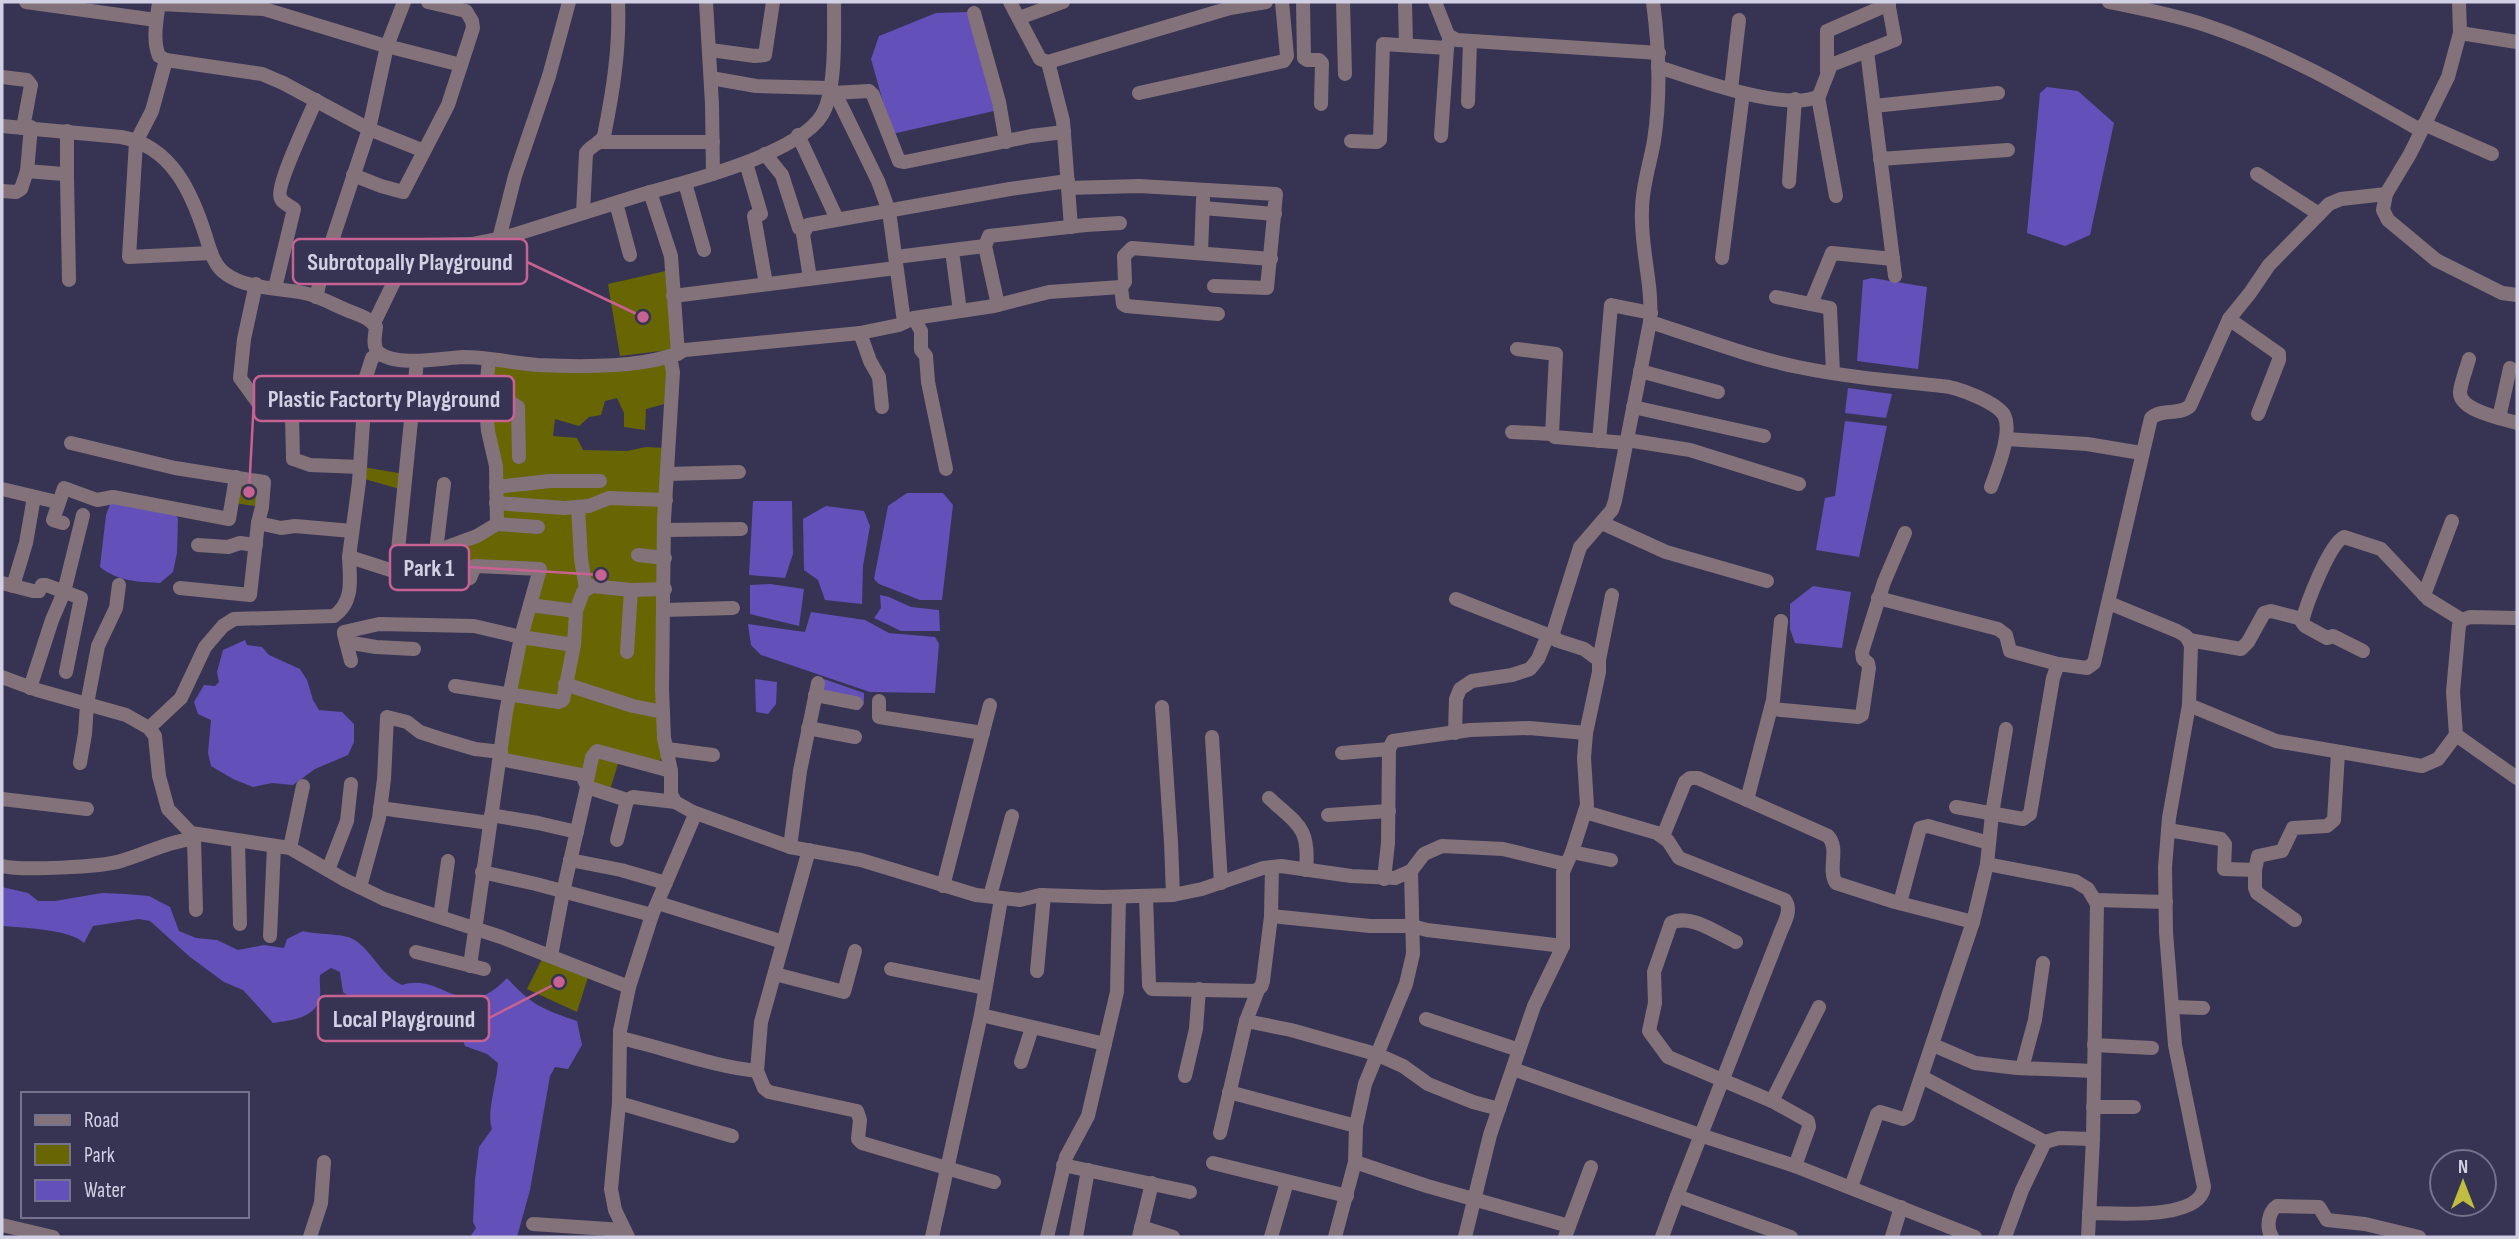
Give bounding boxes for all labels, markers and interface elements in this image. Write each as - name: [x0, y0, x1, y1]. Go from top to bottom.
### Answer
- callout: Subrotopally Playground: [293, 239, 527, 284]
- text: Subrotopally Playground: [307, 248, 513, 277]
- callout: Plastic Factorty Playground: [254, 376, 514, 421]
- text: Plastic Factorty Playground: [268, 385, 500, 414]
- callout: Park 1: [390, 545, 469, 590]
- text: Park 1: [403, 554, 455, 583]
- callout: Local Playground: [318, 996, 489, 1041]
- text: Local Playground: [333, 1005, 475, 1034]
- legend: [21, 1092, 248, 1218]
- text: Road: [84, 1108, 119, 1133]
- text: Park: [84, 1143, 115, 1168]
- north arrow: [2428, 1148, 2498, 1218]
- text: N: [2458, 1156, 2468, 1179]
- text: Water: [84, 1178, 126, 1203]

